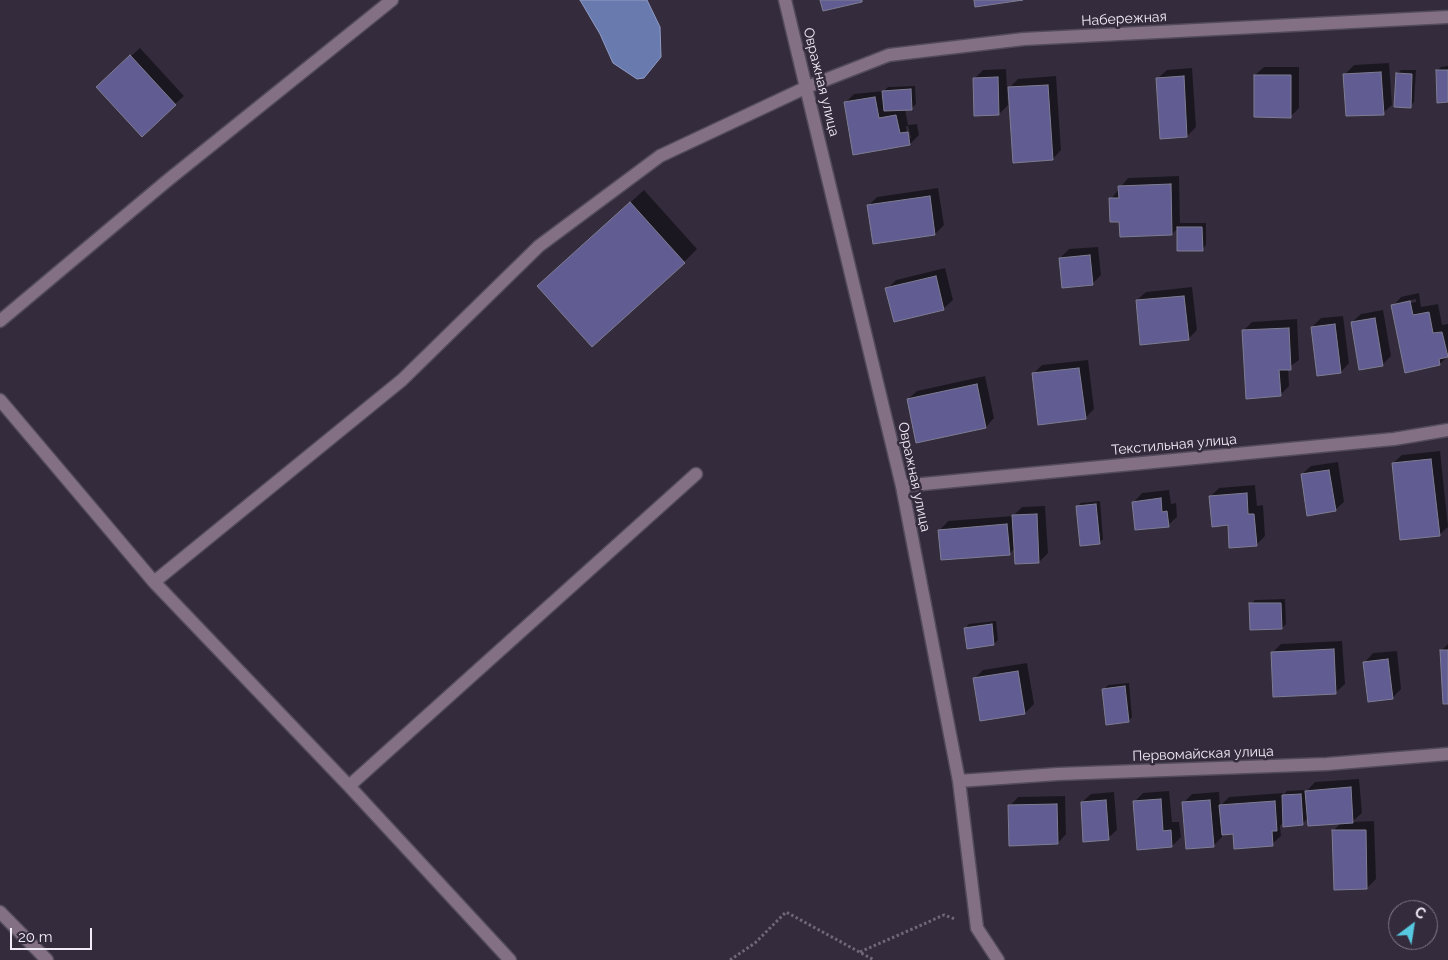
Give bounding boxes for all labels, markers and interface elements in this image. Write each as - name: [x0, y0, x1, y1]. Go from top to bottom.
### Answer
- street label: Набережная: [1081, 8, 1167, 30]
- street label: Овражная улица: [799, 26, 843, 138]
- street label: Овражная улица: [894, 421, 934, 533]
- street label: Текстильная улица: [1111, 431, 1237, 459]
- street label: Первомайская улица: [1132, 743, 1274, 765]
- north arrow: [1388, 900, 1438, 950]
- text: С: [1412, 904, 1428, 922]
- scale bar: [12, 918, 95, 950]
- text: 20 m: [18, 928, 53, 946]

